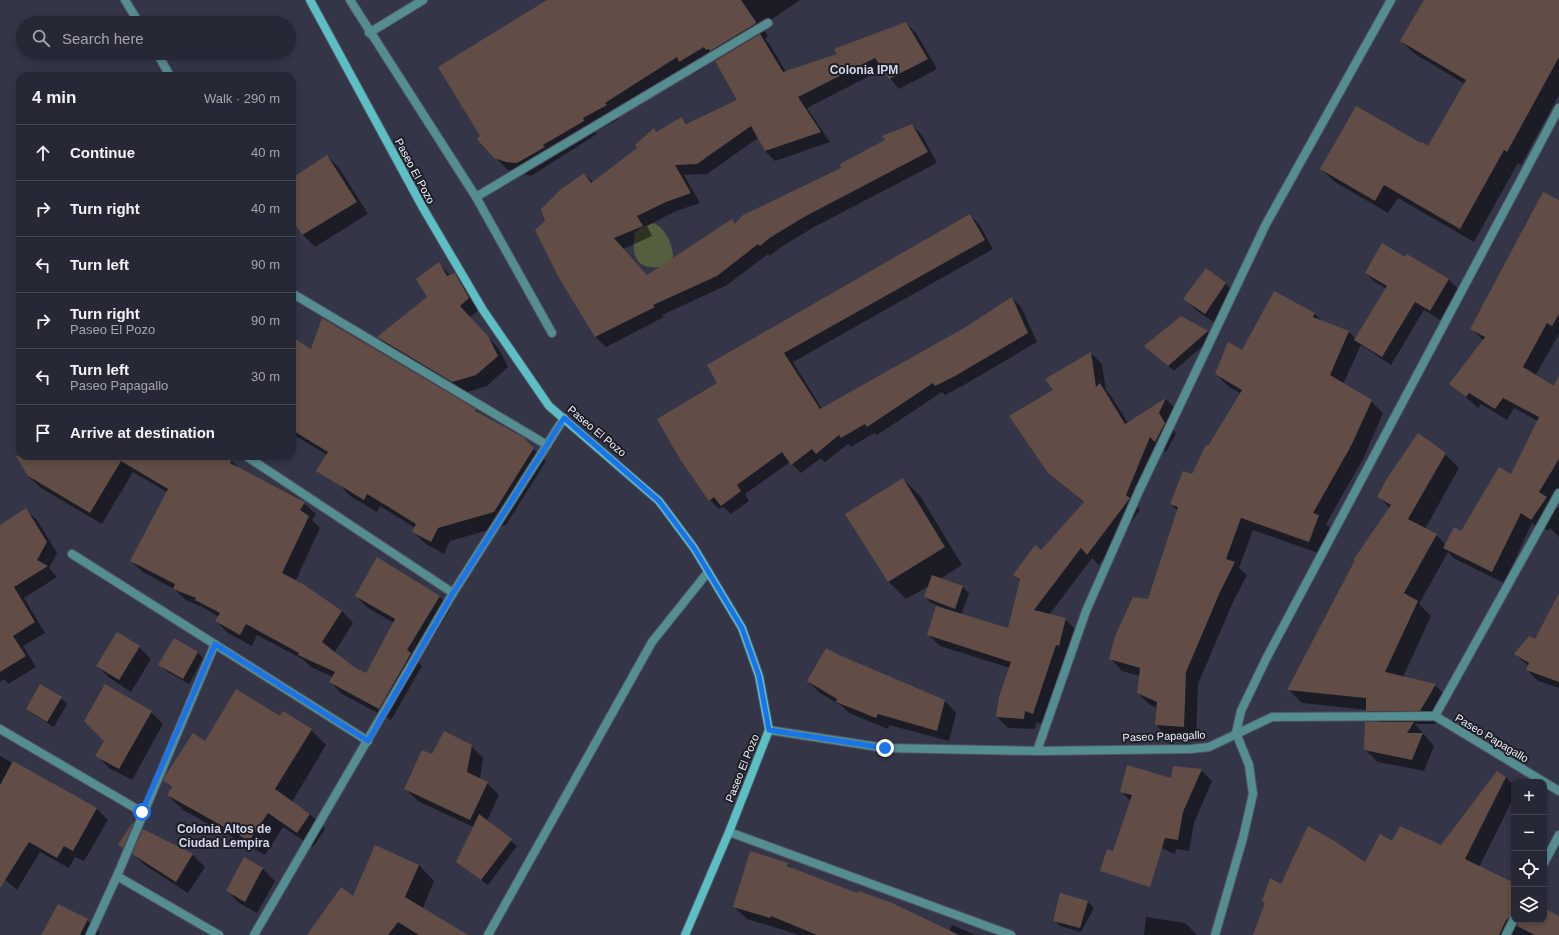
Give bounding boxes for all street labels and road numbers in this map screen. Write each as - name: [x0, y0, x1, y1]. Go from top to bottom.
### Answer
- street label: Paseo El Pozo: [393, 136, 437, 206]
- street label: Paseo El Pozo: [566, 403, 628, 459]
- street label: Paseo Papagallo: [1453, 711, 1531, 765]
- street label: Paseo Papagallo: [1122, 729, 1206, 743]
- street label: Paseo El Pozo: [723, 732, 761, 804]

